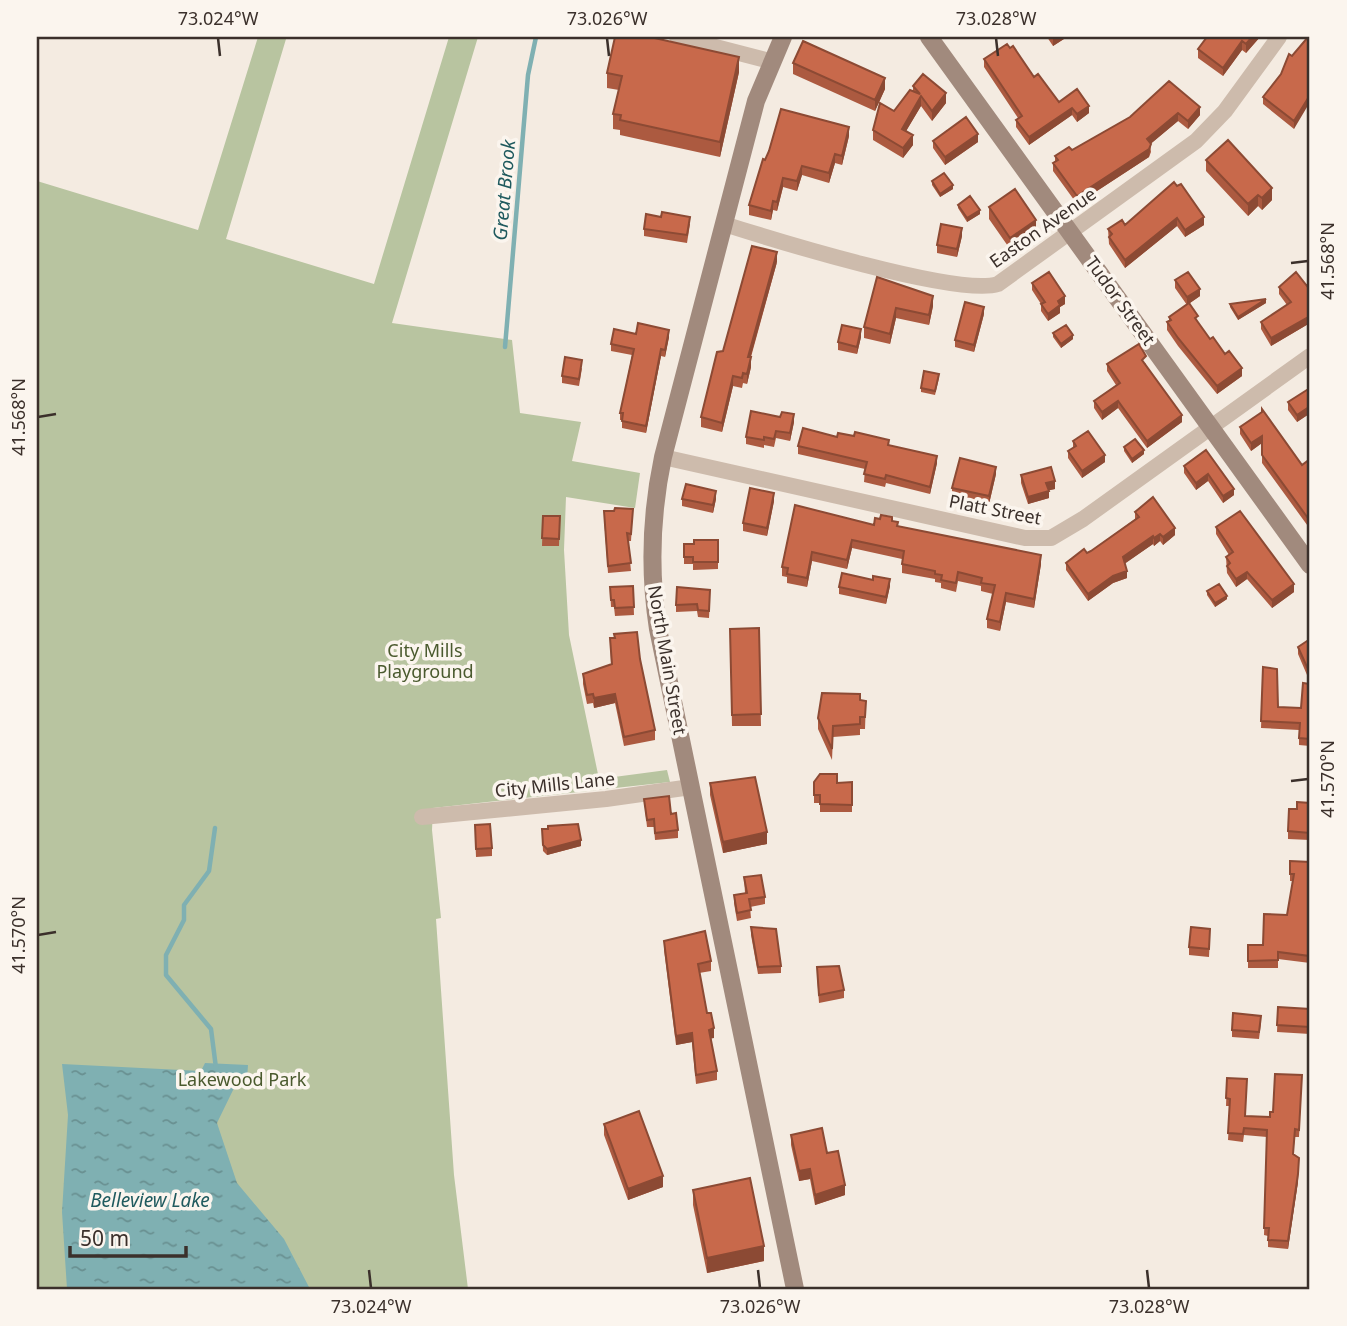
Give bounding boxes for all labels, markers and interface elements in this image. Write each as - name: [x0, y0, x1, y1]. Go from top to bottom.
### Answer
- text: 73.024°W: [178, 6, 259, 30]
- text: 73.026°W: [567, 6, 648, 30]
- text: 73.028°W: [956, 6, 1037, 30]
- water label: Great Brook: [487, 138, 521, 241]
- street label: Easton Avenue: [984, 181, 1101, 273]
- text: 41.568°N: [1315, 222, 1339, 300]
- street label: Tudor Street: [1080, 251, 1162, 350]
- text: 41.568°N: [6, 378, 30, 456]
- street label: Platt Street: [947, 488, 1044, 530]
- street label: North Main Street: [643, 583, 693, 737]
- park label: City Mills Playground: [376, 638, 474, 683]
- text: 41.570°N: [1315, 740, 1339, 818]
- street label: City Mills Lane: [494, 766, 616, 802]
- text: 41.570°N: [6, 896, 30, 974]
- park label: Lakewood Park: [178, 1067, 307, 1091]
- water label: Belleview Lake: [90, 1187, 210, 1213]
- scale bar: [70, 1214, 186, 1258]
- text: 50 m: [80, 1224, 129, 1252]
- text: 73.024°W: [331, 1294, 412, 1318]
- text: 73.026°W: [720, 1294, 801, 1318]
- text: 73.028°W: [1109, 1294, 1190, 1318]

